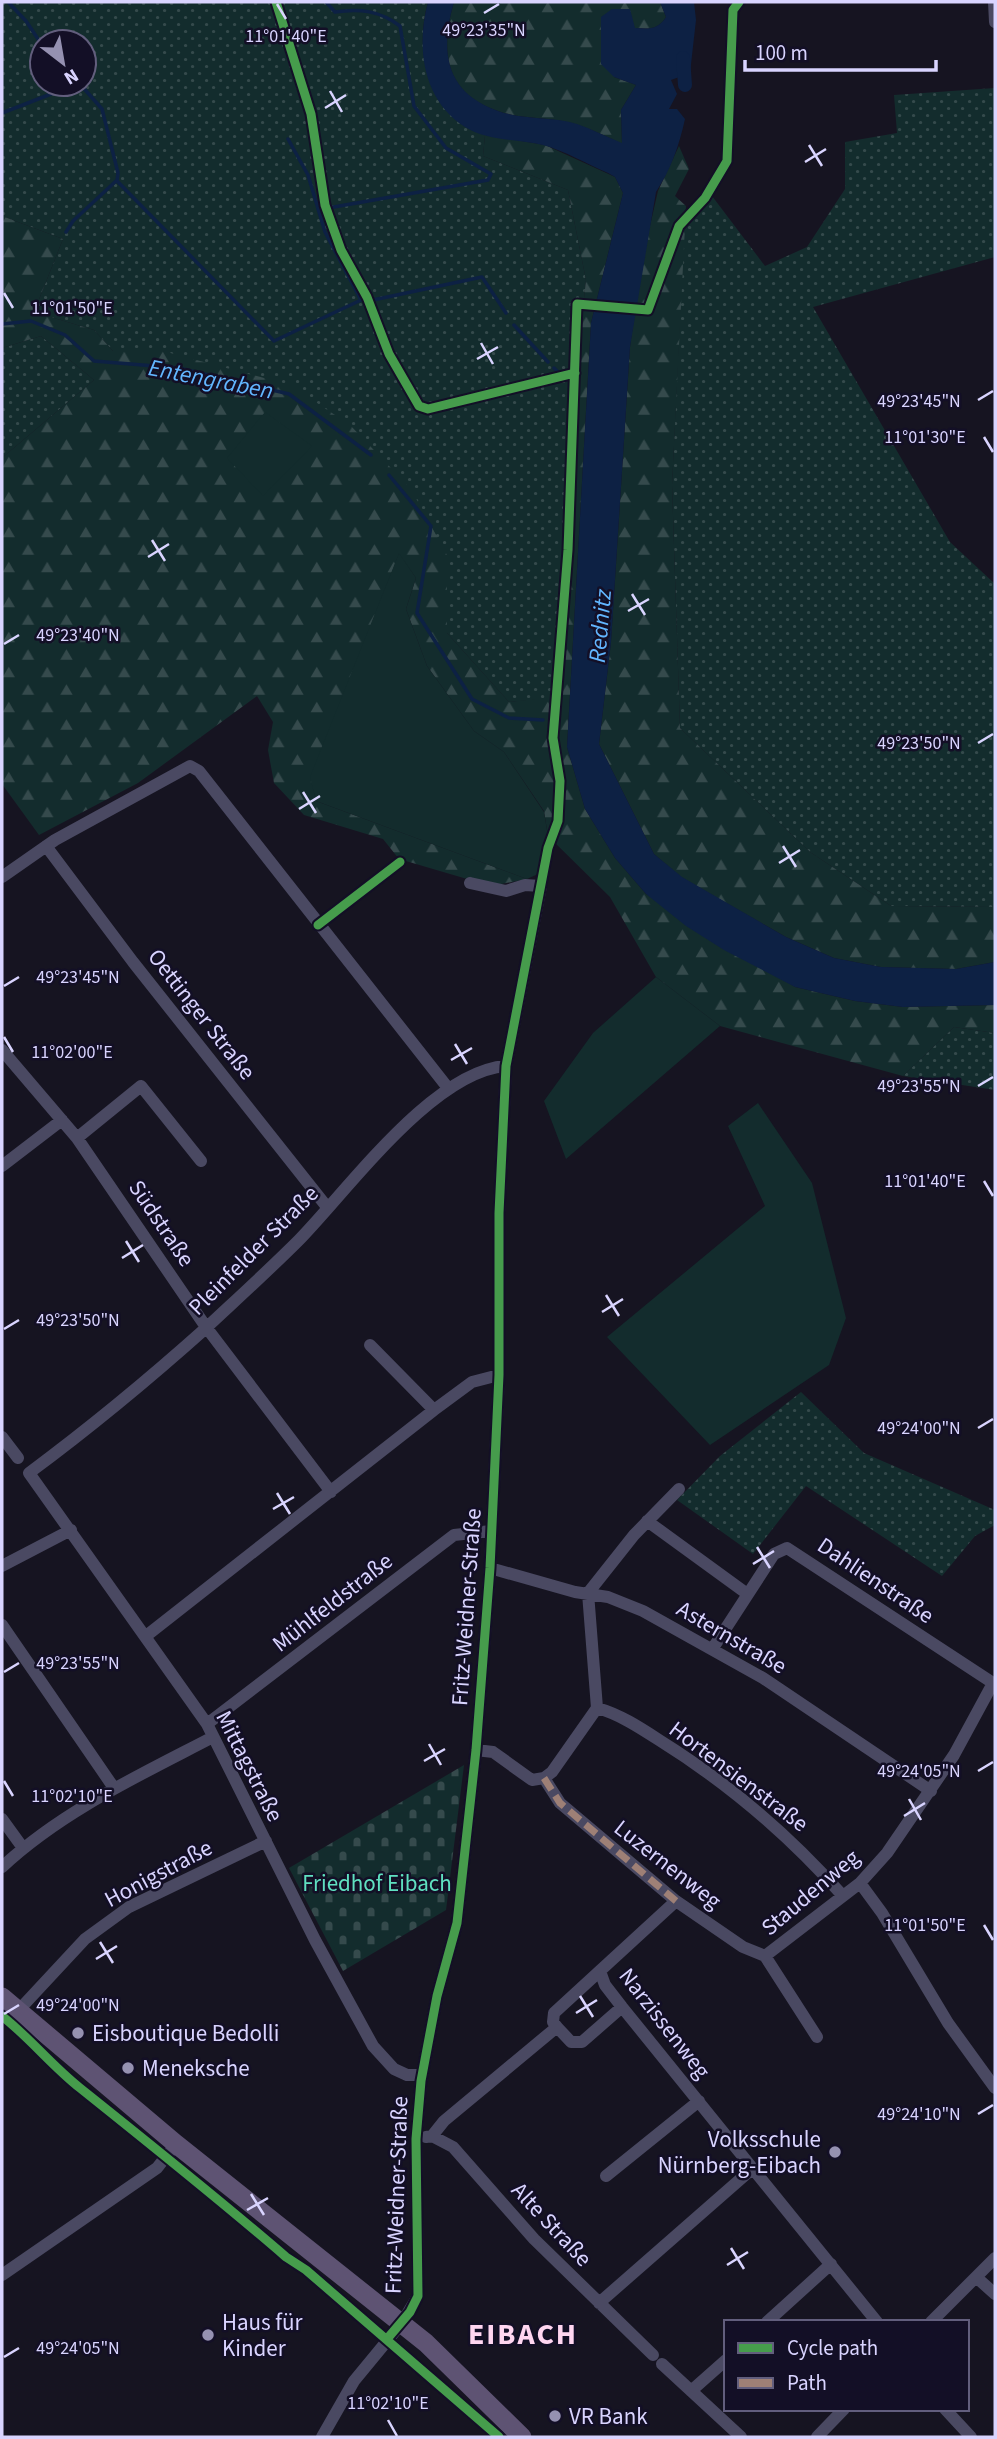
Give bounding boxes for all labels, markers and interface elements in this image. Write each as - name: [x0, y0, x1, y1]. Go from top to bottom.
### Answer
- text: 49°23'35"N: [442, 18, 526, 43]
- text: 11°01'40"E: [245, 24, 327, 49]
- north arrow: [28, 28, 98, 98]
- scale bar: [745, 28, 936, 72]
- text: 100 m: [755, 38, 808, 68]
- text: N: [59, 61, 83, 91]
- text: 11°01'50"E: [31, 296, 113, 321]
- water label: Entengraben: [145, 350, 276, 409]
- text: 49°23'45"N: [877, 389, 961, 414]
- text: 11°01'30"E: [884, 425, 966, 450]
- water label: Rednitz: [580, 587, 621, 664]
- text: 49°23'40"N: [36, 623, 120, 648]
- text: 49°23'50"N: [877, 731, 961, 756]
- street label: Oettinger Straße: [140, 942, 263, 1087]
- text: 49°23'45"N: [36, 965, 120, 990]
- text: 11°02'00"E: [31, 1040, 113, 1065]
- text: 49°23'55"N: [877, 1074, 961, 1099]
- text: 11°01'40"E: [884, 1169, 966, 1194]
- street label: Südstraße: [120, 1173, 203, 1273]
- street label: Pleinfelder Straße: [181, 1178, 326, 1323]
- text: 49°23'50"N: [36, 1308, 120, 1333]
- text: 49°24'00"N: [877, 1416, 961, 1441]
- street label: Fritz-Weidner-Straße: [443, 1507, 490, 1707]
- street label: Dahlienstraße: [811, 1529, 941, 1632]
- street label: Mühlfeldstraße: [265, 1545, 400, 1660]
- street label: Asternstraße: [671, 1593, 793, 1682]
- text: 49°23'55"N: [36, 1651, 120, 1676]
- street label: Mittagstraße: [207, 1705, 292, 1828]
- street label: Hortensienstraße: [662, 1713, 815, 1840]
- text: 49°24'05"N: [877, 1759, 961, 1784]
- text: 11°02'10"E: [31, 1784, 113, 1809]
- street label: Luzernenweg: [607, 1812, 729, 1917]
- street label: Honigstraße: [98, 1831, 218, 1916]
- street label: Staudenweg: [754, 1841, 867, 1943]
- park label: Friedhof Eibach: [302, 1867, 452, 1900]
- text: 11°01'50"E: [884, 1913, 966, 1938]
- street label: Narzissenweg: [611, 1961, 719, 2086]
- text: 49°24'00"N: [36, 1993, 120, 2018]
- place label: Eisboutique Bedolli: [92, 2017, 279, 2050]
- marker: Eisboutique Bedolli: [70, 2025, 86, 2041]
- place label: Meneksche: [142, 2052, 250, 2085]
- marker: Meneksche: [120, 2060, 136, 2076]
- street label: Fritz-Weidner-Straße: [377, 2096, 416, 2295]
- text: 49°24'10"N: [877, 2102, 961, 2127]
- place label: Volksschule Nürnberg-Eibach: [658, 2123, 821, 2182]
- marker: Volksschule Nürnberg-Eibach: [827, 2144, 843, 2160]
- street label: Alte Straße: [504, 2175, 600, 2274]
- place label: Haus für Kinder: [222, 2306, 304, 2365]
- district label: EIBACH: [468, 2313, 578, 2356]
- legend: [724, 2320, 969, 2411]
- marker: Haus für Kinder: [200, 2327, 216, 2343]
- text: Cycle path: [787, 2333, 878, 2363]
- text: 49°24'05"N: [36, 2336, 120, 2361]
- text: Path: [787, 2368, 827, 2398]
- text: 11°02'10"E: [347, 2391, 429, 2416]
- place label: VR Bank: [569, 2400, 648, 2433]
- marker: VR Bank: [547, 2408, 563, 2424]

